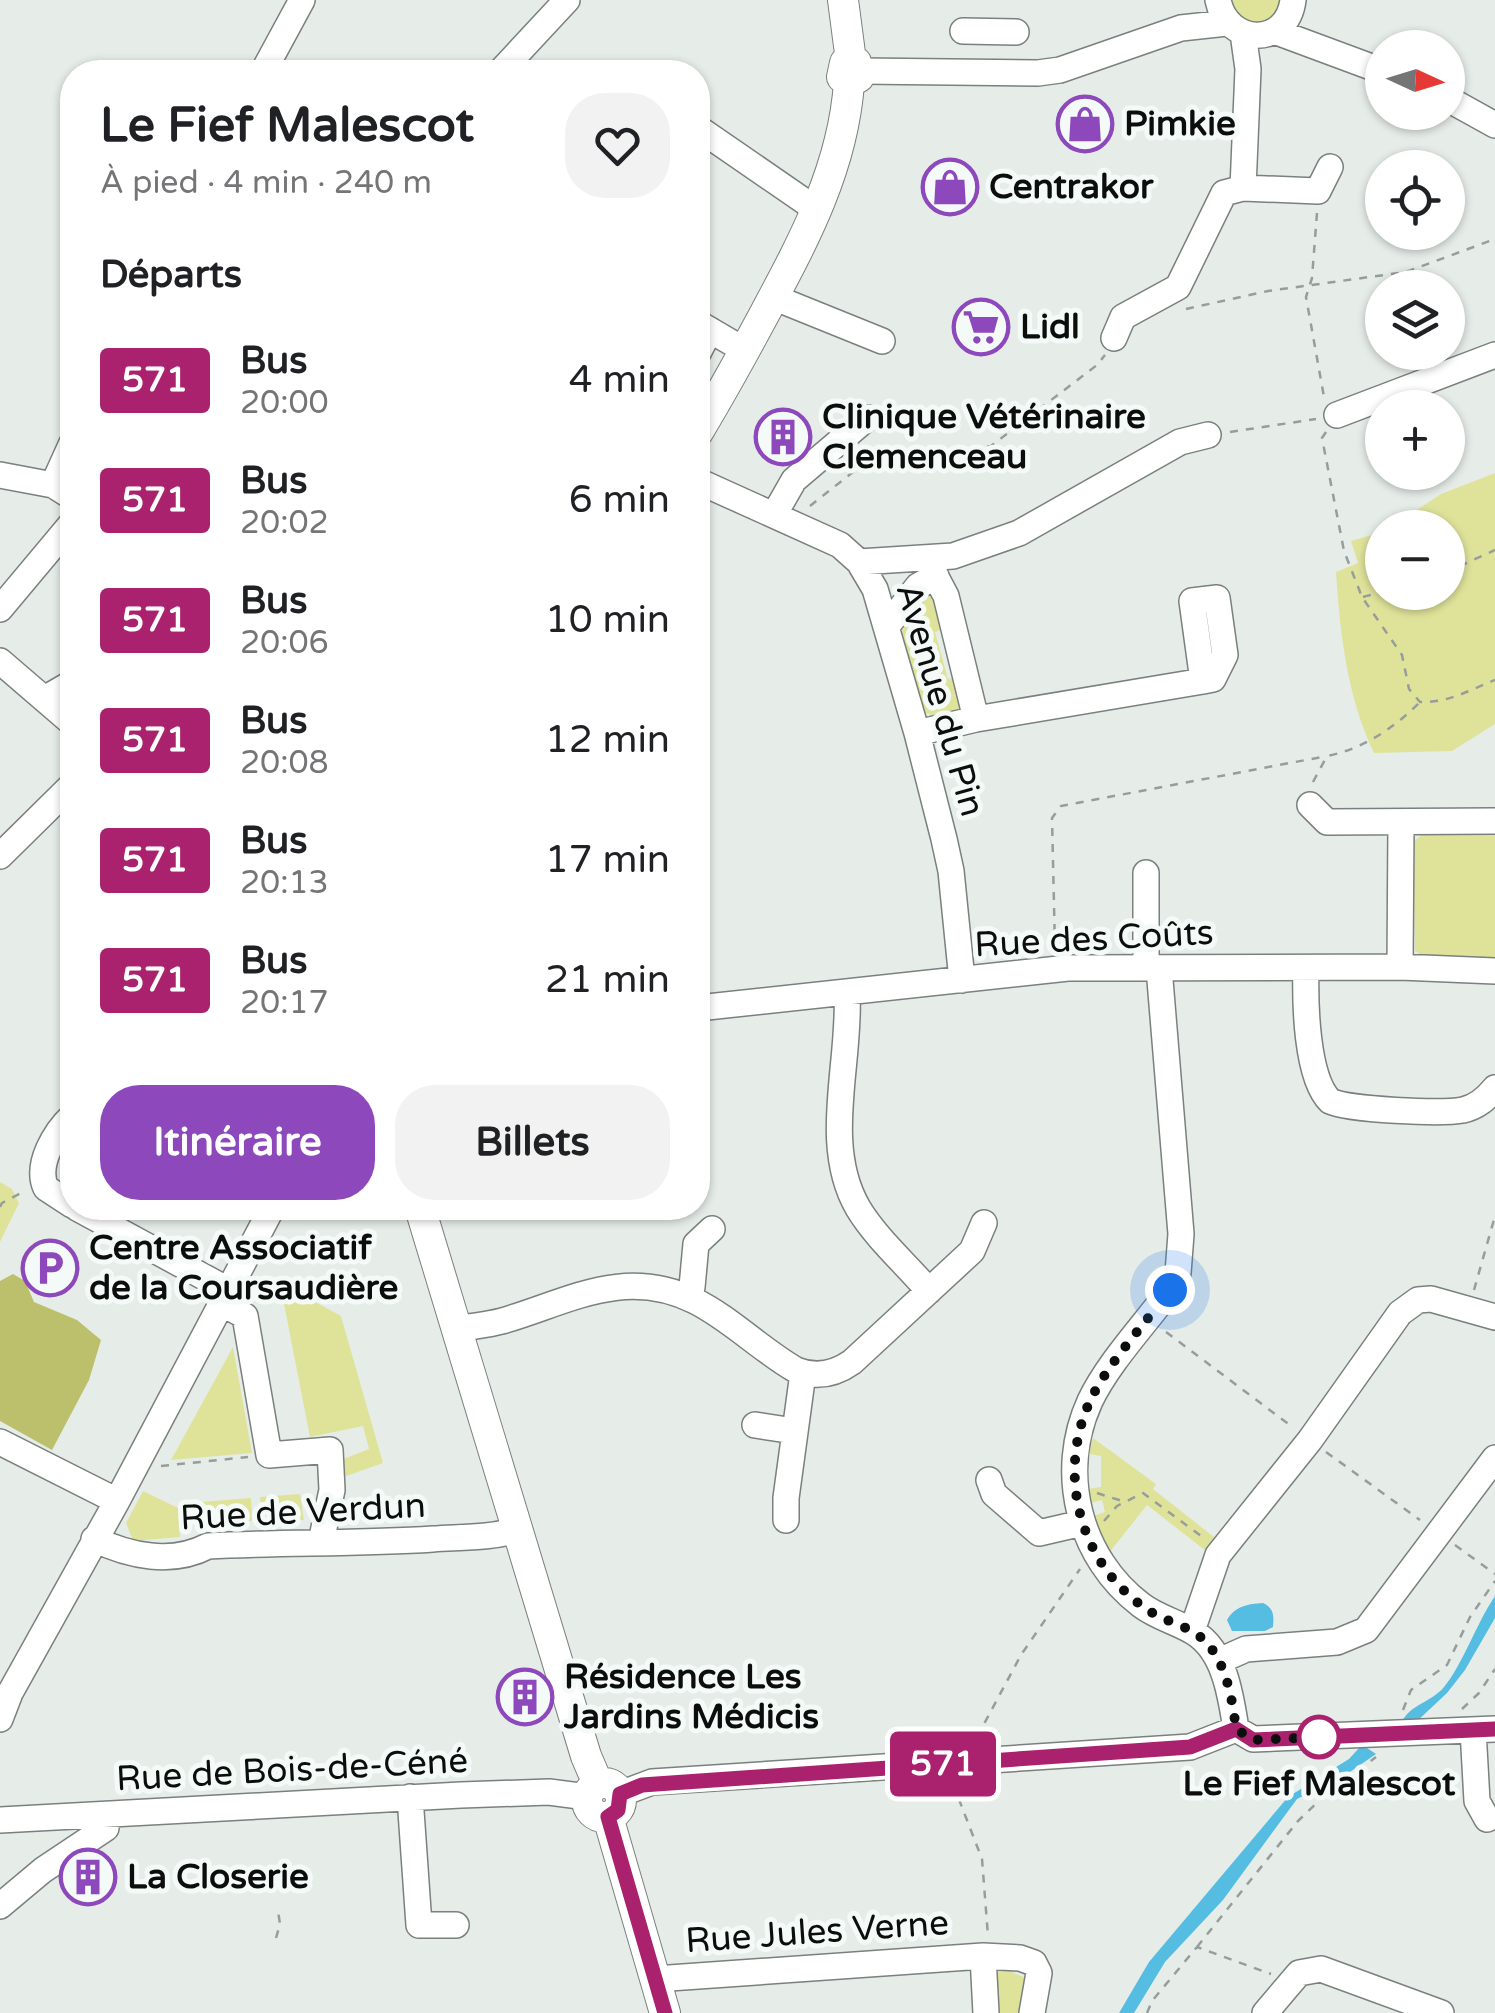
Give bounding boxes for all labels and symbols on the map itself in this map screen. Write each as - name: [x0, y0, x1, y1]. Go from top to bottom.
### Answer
- north arrow: [1365, 30, 1465, 130]
- shop icon: Pimkie: [1055, 94, 1115, 154]
- place label: Pimkie: [1124, 103, 1236, 145]
- shop icon: Centrakor: [920, 157, 980, 217]
- place label: Centrakor: [989, 166, 1154, 208]
- supermarket icon: Lidl: [951, 297, 1011, 357]
- place label: Lidl: [1020, 306, 1080, 348]
- place label: Clinique Vétérinaire Clemenceau: [822, 396, 1146, 478]
- building icon: Clinique Vétérinaire Clemenceau: [753, 407, 813, 467]
- street label: Avenue du Pin: [887, 579, 993, 821]
- street label: Rue des Coûts: [973, 912, 1215, 966]
- place label: Centre Associatif de la Coursaudière: [89, 1227, 398, 1309]
- parking icon: Centre Associatif de la Coursaudière: [20, 1238, 80, 1298]
- your location: [1145, 1265, 1195, 1315]
- street label: Rue de Verdun: [179, 1485, 427, 1539]
- place label: Résidence Les Jardins Médicis: [563, 1656, 819, 1738]
- building icon: Résidence Les Jardins Médicis: [495, 1667, 555, 1727]
- marker: Le Fief Malescot: [1298, 1716, 1340, 1758]
- line badge: 571: [886, 1732, 1000, 1796]
- street label: Rue de Bois-de-Céné: [115, 1740, 469, 1800]
- place label: Le Fief Malescot: [1183, 1763, 1456, 1805]
- building icon: La Closerie: [58, 1847, 118, 1907]
- place label: La Closerie: [127, 1856, 309, 1898]
- street label: Rue Jules Verne: [684, 1902, 950, 1962]

